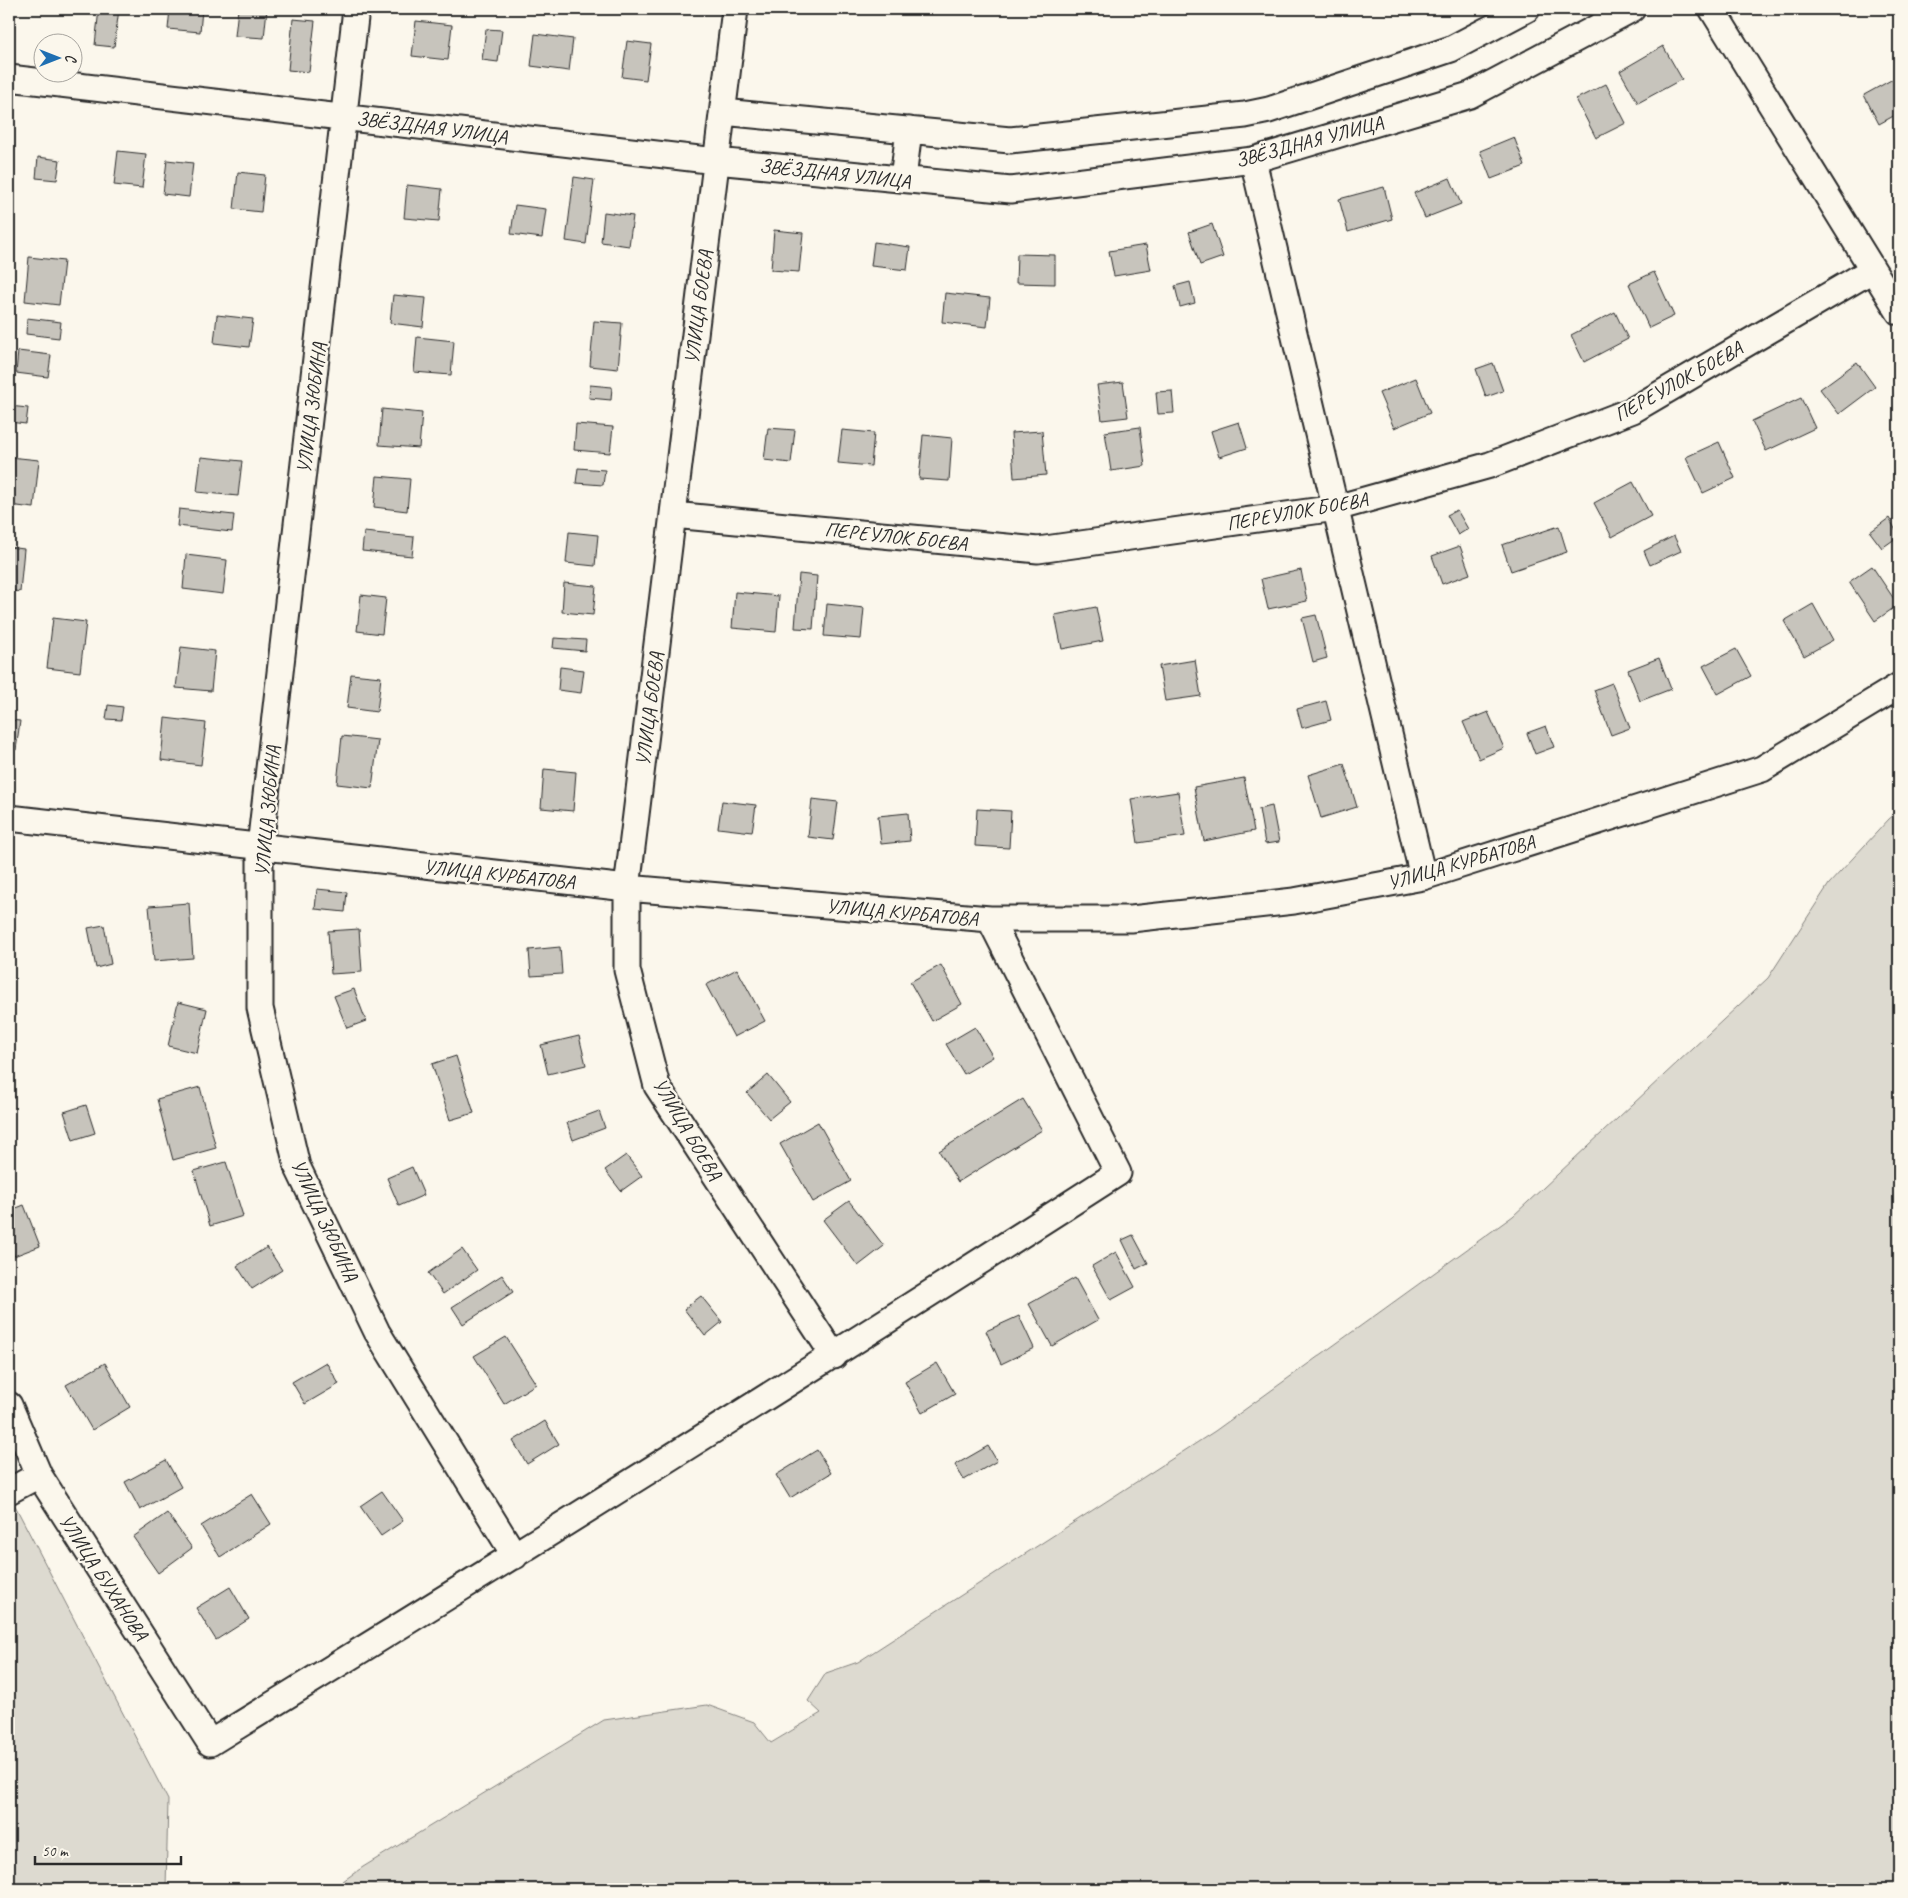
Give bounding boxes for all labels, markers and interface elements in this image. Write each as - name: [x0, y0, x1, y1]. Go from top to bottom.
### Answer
- north arrow: [32, 32, 82, 82]
- text: С: [62, 55, 79, 64]
- street label: ЗВЁЗДНАЯ УЛИЦА: [355, 106, 510, 149]
- street label: ЗВЁЗДНАЯ УЛИЦА: [1232, 109, 1387, 173]
- street label: ЗВЁЗДНАЯ УЛИЦА: [758, 153, 913, 194]
- street label: УЛИЦА БОЕВА: [679, 248, 718, 365]
- street label: ПЕРЕУЛОК БОЕВА: [1610, 335, 1748, 427]
- street label: УЛИЦА ЗЮБИНА: [291, 340, 332, 475]
- street label: ПЕРЕУЛОК БОЕВА: [1225, 487, 1371, 536]
- street label: ПЕРЕУЛОК БОЕВА: [824, 517, 969, 556]
- street label: УЛИЦА БОЕВА: [630, 650, 669, 767]
- street label: УЛИЦА ЗЮБИНА: [249, 744, 286, 878]
- street label: УЛИЦА КУРБАТОВА: [1385, 829, 1539, 895]
- street label: УЛИЦА КУРБАТОВА: [422, 854, 577, 895]
- street label: УЛИЦА КУРБАТОВА: [825, 893, 980, 932]
- street label: УЛИЦА БОЕВА: [647, 1074, 728, 1186]
- street label: УЛИЦА ЗЮБИНА: [285, 1155, 364, 1286]
- street label: УЛИЦА БУХАНОВА: [54, 1510, 154, 1646]
- scale bar: [35, 1833, 181, 1865]
- text: 50 m: [42, 1842, 69, 1861]

